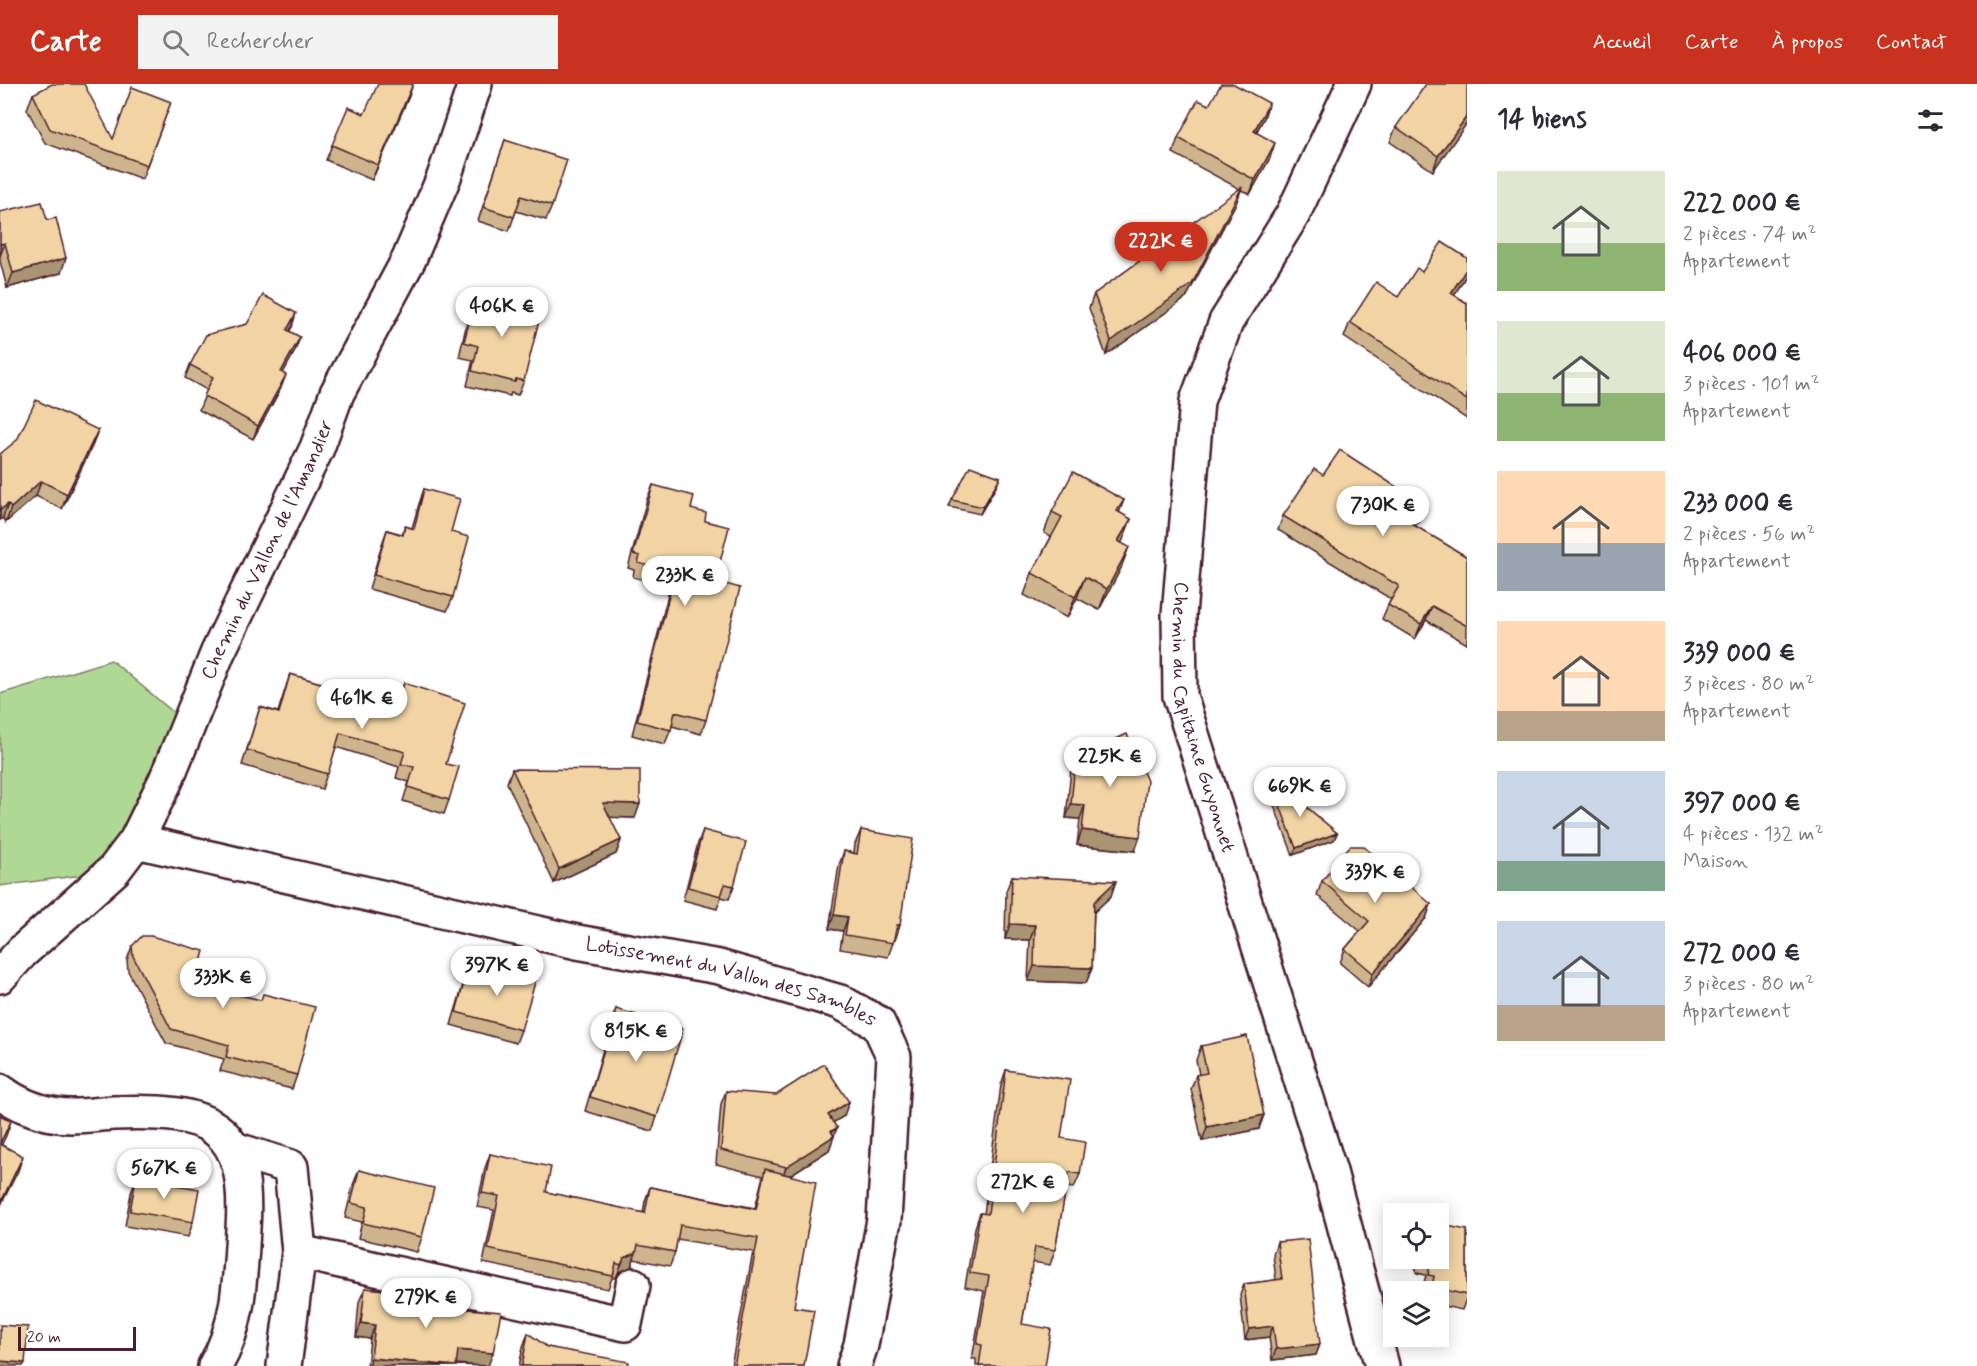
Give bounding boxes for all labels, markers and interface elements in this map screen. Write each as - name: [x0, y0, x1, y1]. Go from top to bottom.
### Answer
- search box: [138, 15, 558, 69]
- text: Carte: [30, 24, 102, 61]
- icon: search: [159, 26, 192, 59]
- text: Rechercher: [207, 28, 314, 56]
- text: Accueil: [1593, 28, 1652, 56]
- text: Carte: [1685, 28, 1739, 56]
- text: À propos: [1772, 28, 1843, 56]
- text: Contact: [1876, 28, 1947, 56]
- text: 14 biens: [1497, 103, 1587, 137]
- icon: filters: [1914, 104, 1947, 137]
- text: 222 000 €: [1683, 187, 1801, 221]
- icon: home: [1545, 195, 1617, 267]
- text: 2 pièces · 74 m²: [1683, 221, 1816, 248]
- pin: 222K €: [1112, 222, 1210, 273]
- text: 222K €: [1129, 228, 1193, 255]
- text: Appartement: [1683, 248, 1791, 275]
- pin: 406K €: [453, 287, 551, 338]
- text: 406K €: [469, 293, 535, 320]
- text: 406 000 €: [1683, 337, 1801, 371]
- icon: home: [1545, 345, 1617, 417]
- text: 3 pièces · 101 m²: [1683, 371, 1820, 398]
- text: Appartement: [1683, 398, 1791, 425]
- street label: Chemin du Vallon de l'Amandier: [195, 416, 340, 683]
- pin: 730K €: [1334, 486, 1432, 537]
- text: 233 000 €: [1683, 487, 1794, 521]
- text: 730K €: [1350, 492, 1416, 519]
- icon: home: [1545, 495, 1617, 567]
- text: 2 pièces · 56 m²: [1683, 521, 1815, 548]
- text: Appartement: [1683, 548, 1791, 575]
- pin: 233K €: [636, 556, 734, 607]
- text: 233K €: [655, 562, 715, 589]
- street label: Chemin du Capitaine Guyonnet: [1165, 581, 1242, 856]
- text: 339 000 €: [1683, 637, 1796, 671]
- icon: home: [1545, 645, 1617, 717]
- text: 3 pièces · 80 m²: [1683, 671, 1814, 698]
- pin: 461K €: [313, 679, 411, 730]
- text: 461K €: [330, 685, 394, 712]
- text: Appartement: [1683, 698, 1791, 725]
- pin: 225K €: [1061, 737, 1159, 788]
- text: 225K €: [1078, 743, 1142, 770]
- pin: 669K €: [1251, 767, 1349, 818]
- text: 669K €: [1268, 773, 1332, 800]
- text: 397 000 €: [1683, 787, 1801, 821]
- icon: home: [1545, 795, 1617, 867]
- text: 4 pièces · 132 m²: [1683, 821, 1823, 848]
- text: Maison: [1683, 848, 1748, 875]
- pin: 339K €: [1326, 853, 1424, 904]
- text: 339K €: [1345, 859, 1405, 886]
- street label: Lotissement du Vallon des Sambles: [584, 930, 882, 1033]
- text: 272 000 €: [1683, 937, 1800, 971]
- icon: home: [1545, 945, 1617, 1017]
- pin: 397K €: [448, 946, 546, 997]
- text: 397K €: [465, 952, 529, 979]
- pin: 333K €: [174, 958, 272, 1009]
- text: 333K €: [194, 964, 252, 991]
- text: 3 pièces · 80 m²: [1683, 971, 1814, 998]
- text: Appartement: [1683, 998, 1791, 1025]
- pin: 815K €: [587, 1012, 685, 1063]
- text: 815K €: [604, 1018, 668, 1045]
- pin: 567K €: [115, 1149, 213, 1200]
- text: 567K €: [131, 1155, 197, 1182]
- pin: 272K €: [974, 1163, 1072, 1214]
- text: 272K €: [991, 1169, 1055, 1196]
- map controls: [1383, 1203, 1449, 1347]
- button: locate: [1383, 1203, 1449, 1269]
- pin: 279K €: [377, 1278, 475, 1329]
- button: layers: [1383, 1281, 1449, 1347]
- text: 279K €: [394, 1284, 458, 1311]
- scale bar: [18, 1324, 136, 1352]
- text: 20 m: [27, 1327, 61, 1348]

